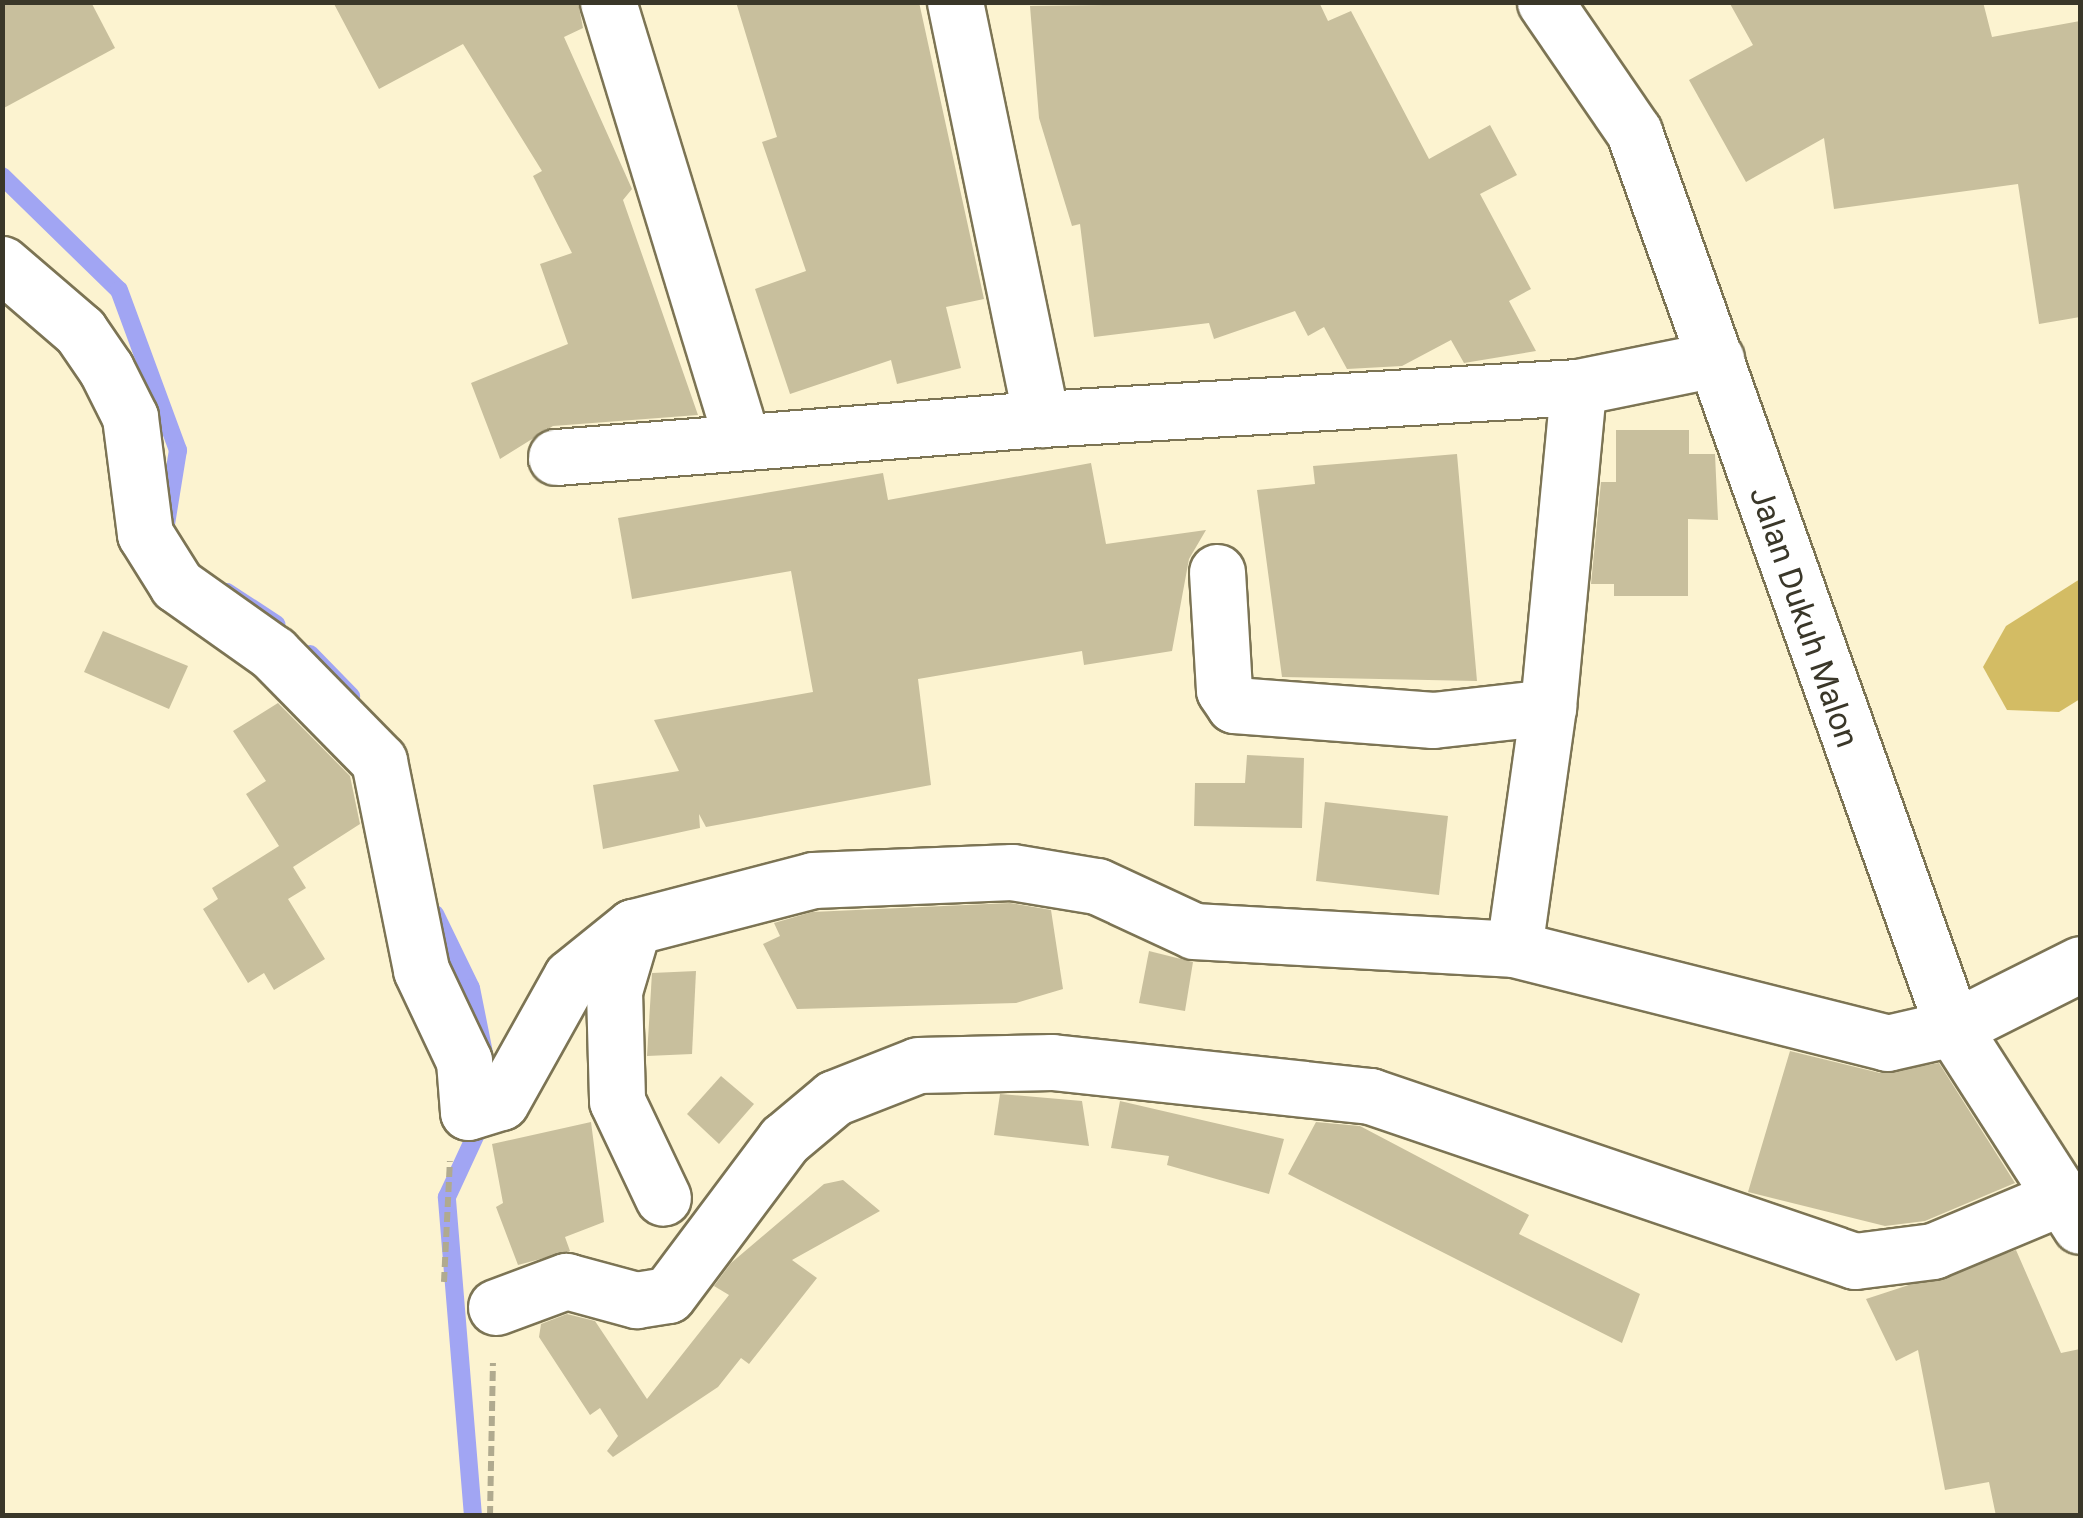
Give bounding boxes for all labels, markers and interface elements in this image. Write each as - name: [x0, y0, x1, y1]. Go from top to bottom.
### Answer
- street label: Jalan Dukuh Malon: [1741, 482, 1867, 752]

